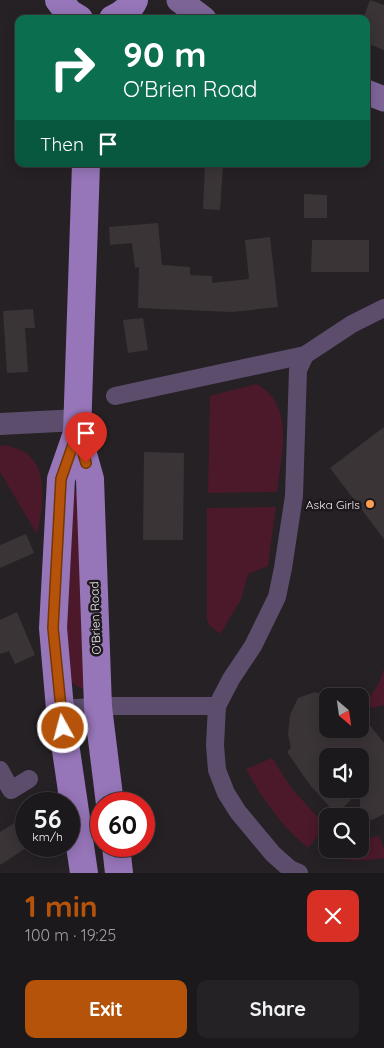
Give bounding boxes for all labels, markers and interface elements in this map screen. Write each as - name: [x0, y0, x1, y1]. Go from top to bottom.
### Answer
- text: 90 m: [123, 32, 206, 76]
- icon: right: [40, 35, 105, 100]
- text: O'Brien Road: [123, 75, 257, 103]
- icon: arrive: [94, 130, 122, 158]
- text: Then: [40, 132, 84, 156]
- pin: [65, 412, 107, 463]
- icon: arrive: [72, 419, 100, 447]
- place label: Aska Girls: [306, 497, 360, 512]
- marker: Aska Girls: [364, 498, 376, 510]
- street label: O'Brien Road: [86, 581, 104, 655]
- north arrow: [319, 688, 369, 738]
- map controls: [319, 688, 369, 858]
- position arrow: [36, 701, 88, 753]
- button: sound: [319, 748, 369, 798]
- speed limit sign: 60: [90, 792, 155, 857]
- text: 56: [33, 803, 62, 834]
- button: search: [319, 808, 369, 858]
- text: km/h: [32, 829, 63, 844]
- text: 1 min: [25, 887, 98, 925]
- button: close: [307, 890, 359, 942]
- text: 100 m · 19:25: [25, 925, 116, 945]
- button: Exit: [25, 980, 187, 1038]
- button: Share: [197, 980, 359, 1038]

